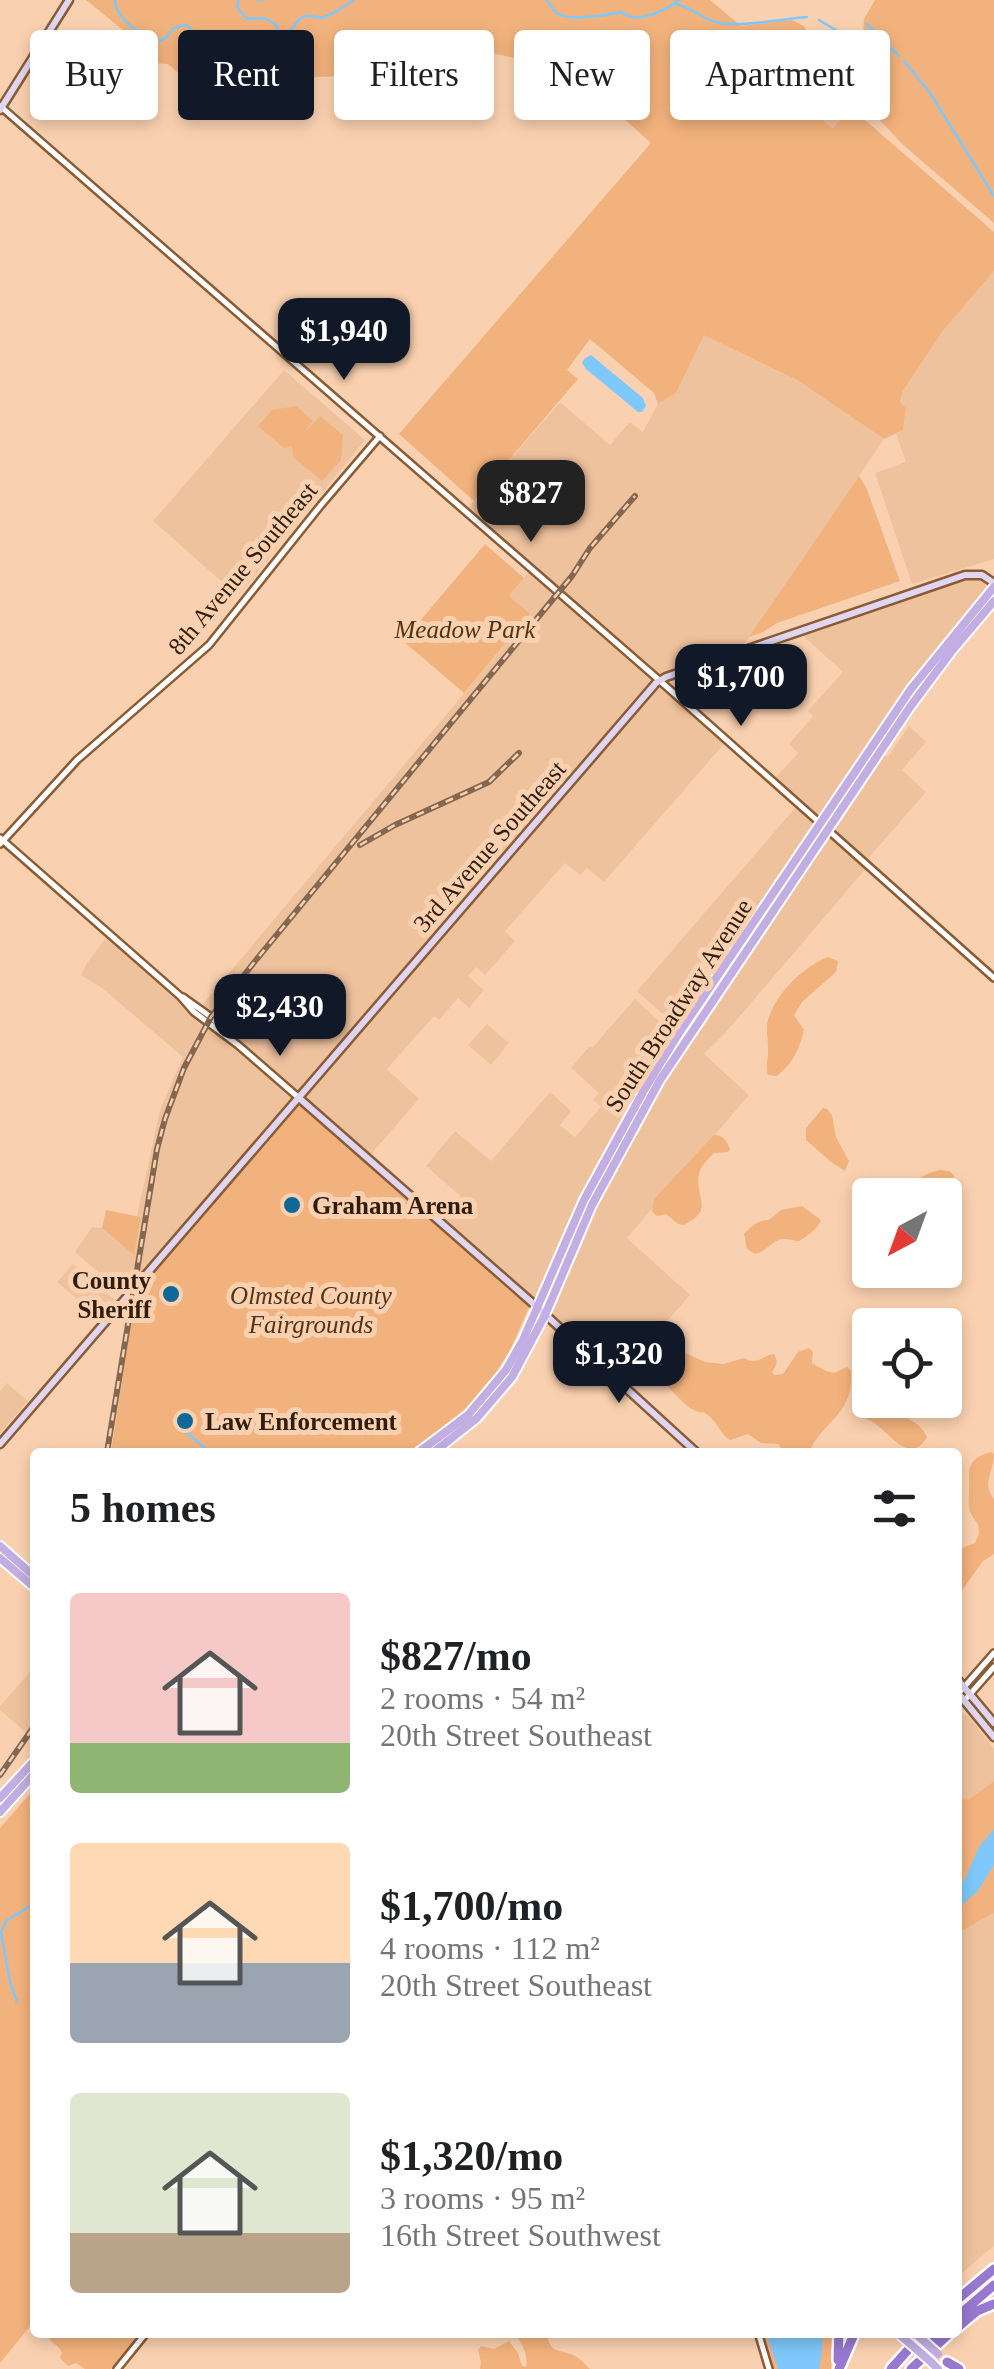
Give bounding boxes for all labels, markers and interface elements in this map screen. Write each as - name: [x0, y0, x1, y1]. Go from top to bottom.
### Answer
- chip: Buy: [30, 30, 158, 120]
- chip: Rent: [178, 30, 314, 120]
- chip: Filters: [334, 30, 494, 120]
- chip: New: [514, 30, 650, 120]
- chip: Apartment: [670, 30, 890, 120]
- pin: $1,940: [263, 298, 425, 383]
- text: $1,940: [300, 312, 388, 348]
- pin: $827: [472, 460, 590, 545]
- text: $827: [499, 474, 563, 510]
- street label: 8th Avenue Southeast: [163, 477, 322, 660]
- park label: Meadow Park: [394, 616, 536, 643]
- pin: $1,700: [660, 644, 822, 729]
- text: $1,700: [697, 658, 785, 694]
- street label: 3rd Avenue Southeast: [408, 755, 571, 937]
- street label: South Broadway Avenue: [600, 894, 757, 1117]
- pin: $2,430: [199, 974, 361, 1059]
- text: $2,430: [236, 988, 324, 1024]
- north arrow: [852, 1178, 962, 1288]
- map controls: [852, 1178, 962, 1418]
- place label: Graham Arena: [312, 1192, 474, 1219]
- marker: Graham Arena: [281, 1194, 303, 1216]
- place label: County Sheriff: [72, 1267, 152, 1323]
- park label: Olmsted County Fairgrounds: [230, 1282, 393, 1338]
- marker: County Sheriff: [160, 1283, 182, 1305]
- button: locate: [852, 1308, 962, 1418]
- pin: $1,320: [538, 1321, 700, 1406]
- text: $1,320: [575, 1335, 663, 1371]
- place label: Law Enforcement: [205, 1408, 398, 1435]
- marker: Law Enforcement: [174, 1410, 196, 1432]
- icon: filters: [867, 1481, 922, 1536]
- text: 5 homes: [70, 1485, 216, 1531]
- icon: home: [150, 1633, 270, 1753]
- text: $827/mo: [380, 1633, 532, 1679]
- text: 2 rooms · 54 m²: [380, 1680, 585, 1716]
- text: 20th Street Southeast: [380, 1717, 652, 1753]
- icon: home: [150, 1883, 270, 2003]
- text: $1,700/mo: [380, 1883, 563, 1929]
- text: 4 rooms · 112 m²: [380, 1930, 600, 1966]
- text: 20th Street Southeast: [380, 1967, 652, 2003]
- icon: home: [150, 2133, 270, 2253]
- text: $1,320/mo: [380, 2133, 563, 2179]
- text: 3 rooms · 95 m²: [380, 2180, 585, 2216]
- text: 16th Street Southwest: [380, 2217, 661, 2253]

